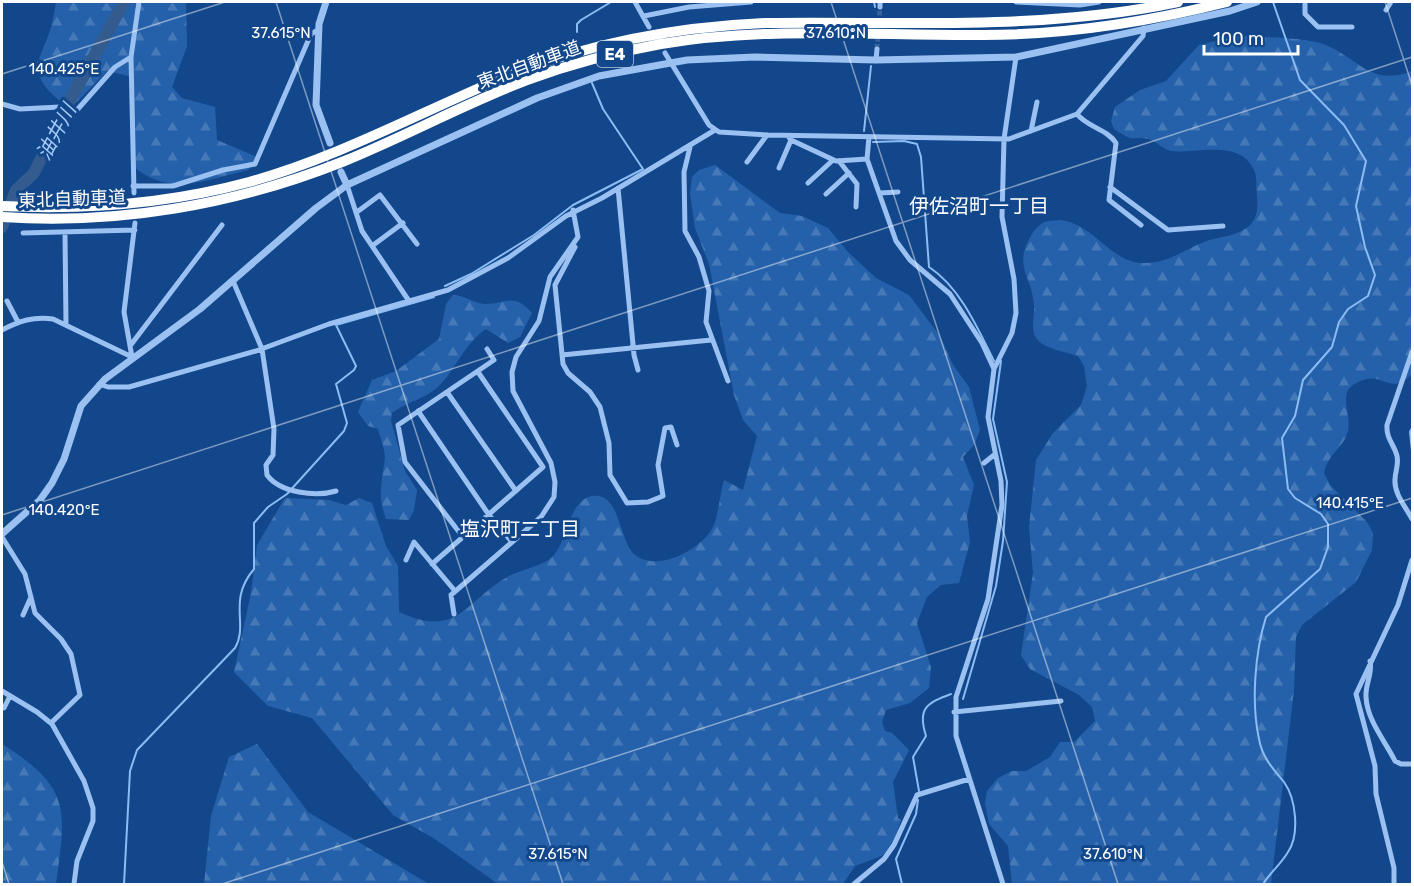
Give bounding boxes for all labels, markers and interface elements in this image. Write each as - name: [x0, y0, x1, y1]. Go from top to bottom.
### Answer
- scale bar: [1204, 18, 1298, 56]
- text: 37.615°N: [251, 24, 311, 42]
- text: 37.610°N: [806, 24, 866, 42]
- text: 100 m: [1213, 28, 1264, 50]
- street label: 東北自動車道: [474, 36, 584, 94]
- road number: E4: [597, 41, 633, 67]
- text: 140.425°E: [29, 60, 99, 78]
- water label: 油井川: [31, 98, 82, 164]
- street label: 東北自動車道: [18, 186, 126, 212]
- district label: 伊佐沼町一丁目: [909, 194, 1049, 218]
- text: 140.415°E: [1316, 494, 1384, 512]
- text: 140.420°E: [28, 501, 100, 519]
- district label: 塩沢町二丁目: [460, 517, 580, 541]
- text: 37.615°N: [528, 845, 588, 863]
- text: 37.610°N: [1083, 845, 1143, 863]

